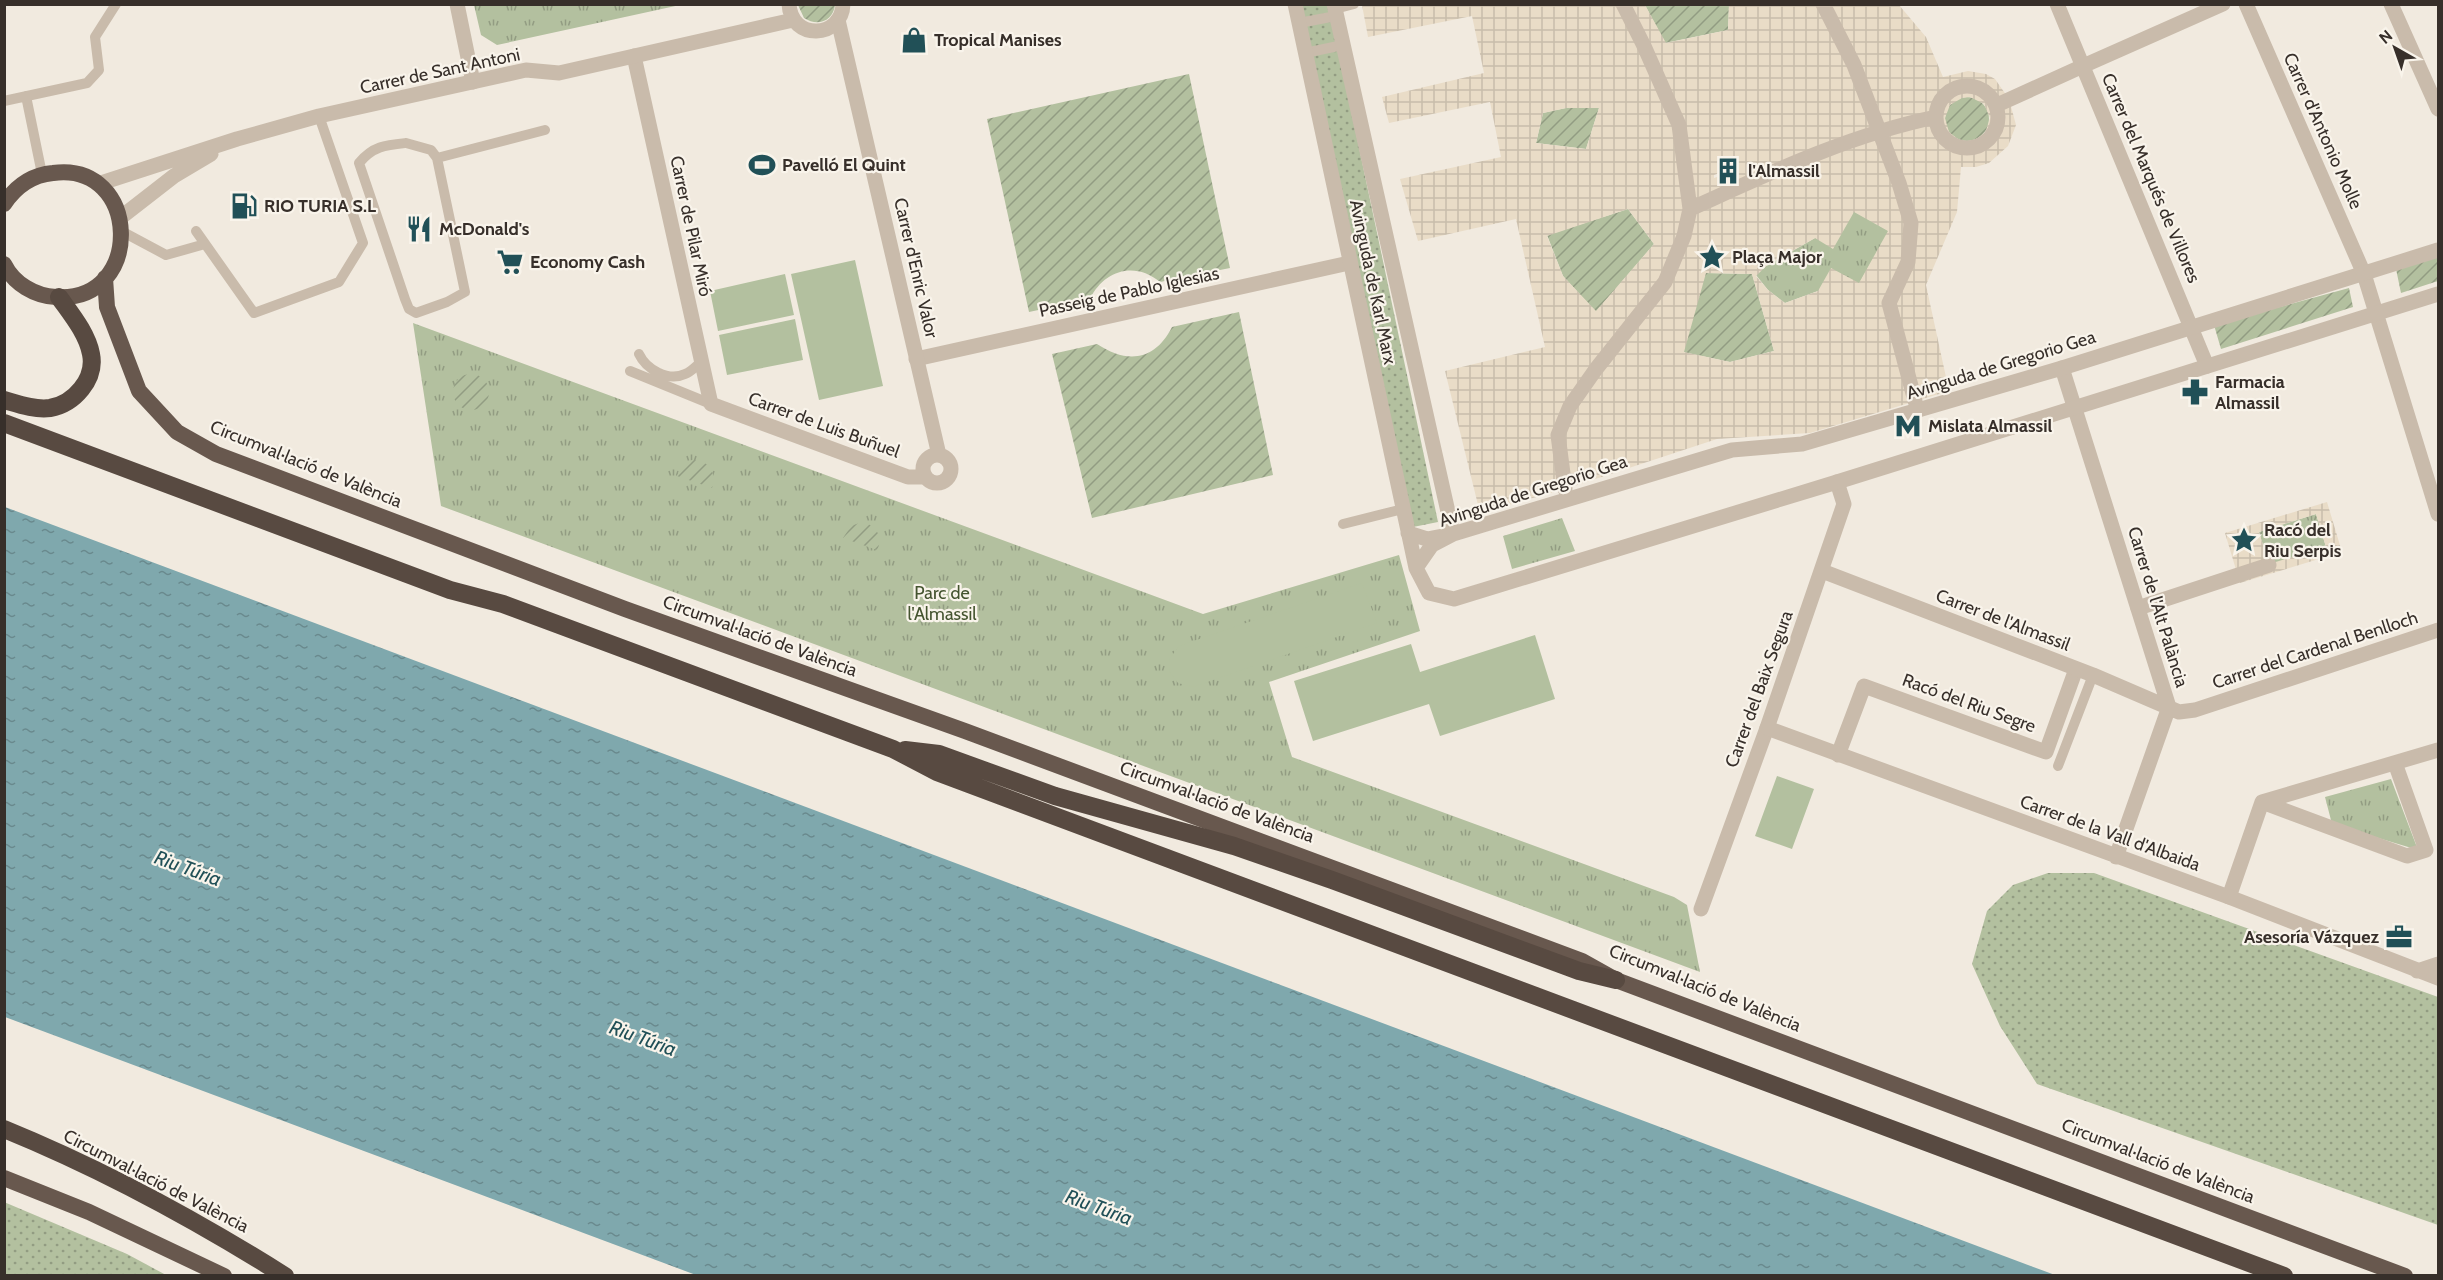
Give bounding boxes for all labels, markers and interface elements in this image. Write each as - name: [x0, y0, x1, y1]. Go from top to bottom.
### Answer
- north arrow: [2365, 18, 2425, 78]
- shop icon: Tropical Manises: [899, 25, 929, 55]
- text: N: [2375, 26, 2396, 48]
- place label: Tropical Manises: [934, 29, 1062, 51]
- street label: Carrer de Sant Antoni: [358, 43, 522, 99]
- street label: Carrer d'Antonio Molle: [2279, 49, 2367, 213]
- street label: Carrer del Marqués de Villores: [2097, 70, 2205, 286]
- sports icon: Pavelló El Quint: [747, 150, 777, 180]
- street label: Carrer de Pilar Miró: [665, 154, 717, 298]
- place label: Pavelló El Quint: [782, 154, 906, 176]
- building icon: l'Almassil: [1713, 156, 1743, 186]
- place label: l'Almassil: [1748, 160, 1820, 182]
- fuel station icon: RIO TURIA S.L: [229, 191, 259, 221]
- place label: RIO TURIA S.L: [264, 195, 376, 217]
- street label: Carrer d'Enric Valor: [889, 196, 943, 341]
- street label: Avinguda de Karl Marx: [1345, 198, 1401, 367]
- restaurant icon: McDonald's: [404, 214, 434, 244]
- place label: McDonald's: [439, 218, 530, 240]
- place icon: Plaça Major: [1697, 242, 1727, 272]
- place label: Plaça Major: [1732, 246, 1822, 268]
- supermarket icon: Economy Cash: [495, 247, 525, 277]
- place label: Economy Cash: [530, 251, 645, 273]
- street label: Passeig de Pablo Iglesias: [1037, 262, 1221, 322]
- street label: Avinguda de Gregorio Gea: [1904, 326, 2098, 404]
- place label: Farmacia Almassil: [2215, 371, 2285, 414]
- pharmacy icon: Farmacia Almassil: [2180, 377, 2210, 407]
- street label: Carrer de Luis Buñuel: [745, 387, 904, 463]
- metro station icon: Mislata Almassil: [1893, 411, 1923, 441]
- street label: Circumval·lació de València: [207, 415, 406, 513]
- place label: Mislata Almassil: [1928, 415, 2052, 437]
- street label: Avinguda de Gregorio Gea: [1436, 450, 1630, 532]
- place label: Racó del Riu Serpis: [2264, 519, 2342, 562]
- street label: Carrer de l'Alt Palància: [2123, 524, 2193, 690]
- place icon: Racó del Riu Serpis: [2229, 525, 2259, 555]
- park label: Parc de l'Almassil: [907, 582, 977, 625]
- street label: Carrer de l'Almassil: [1933, 584, 2074, 656]
- street label: Circumval·lació de València: [660, 591, 860, 682]
- street label: Carrer del Cardenal Benlloch: [2209, 606, 2421, 694]
- street label: Carrer del Baix Segura: [1720, 607, 1798, 770]
- street label: Racó del Riu Segre: [1899, 669, 2039, 737]
- street label: Circumval·lació de València: [1117, 757, 1317, 848]
- street label: Carrer de la Vall d'Albaida: [2017, 790, 2203, 876]
- water label: Riu Túria: [151, 845, 225, 891]
- office icon: Asesoría Vázquez: [2384, 922, 2414, 952]
- place label: Asesoría Vázquez: [2244, 926, 2379, 948]
- street label: Circumval·lació de València: [1606, 939, 1805, 1037]
- water label: Riu Túria: [606, 1015, 680, 1061]
- street label: Circumval·lació de València: [2058, 1114, 2258, 1208]
- street label: Circumval·lació de València: [60, 1125, 253, 1238]
- water label: Riu Túria: [1062, 1184, 1136, 1230]

